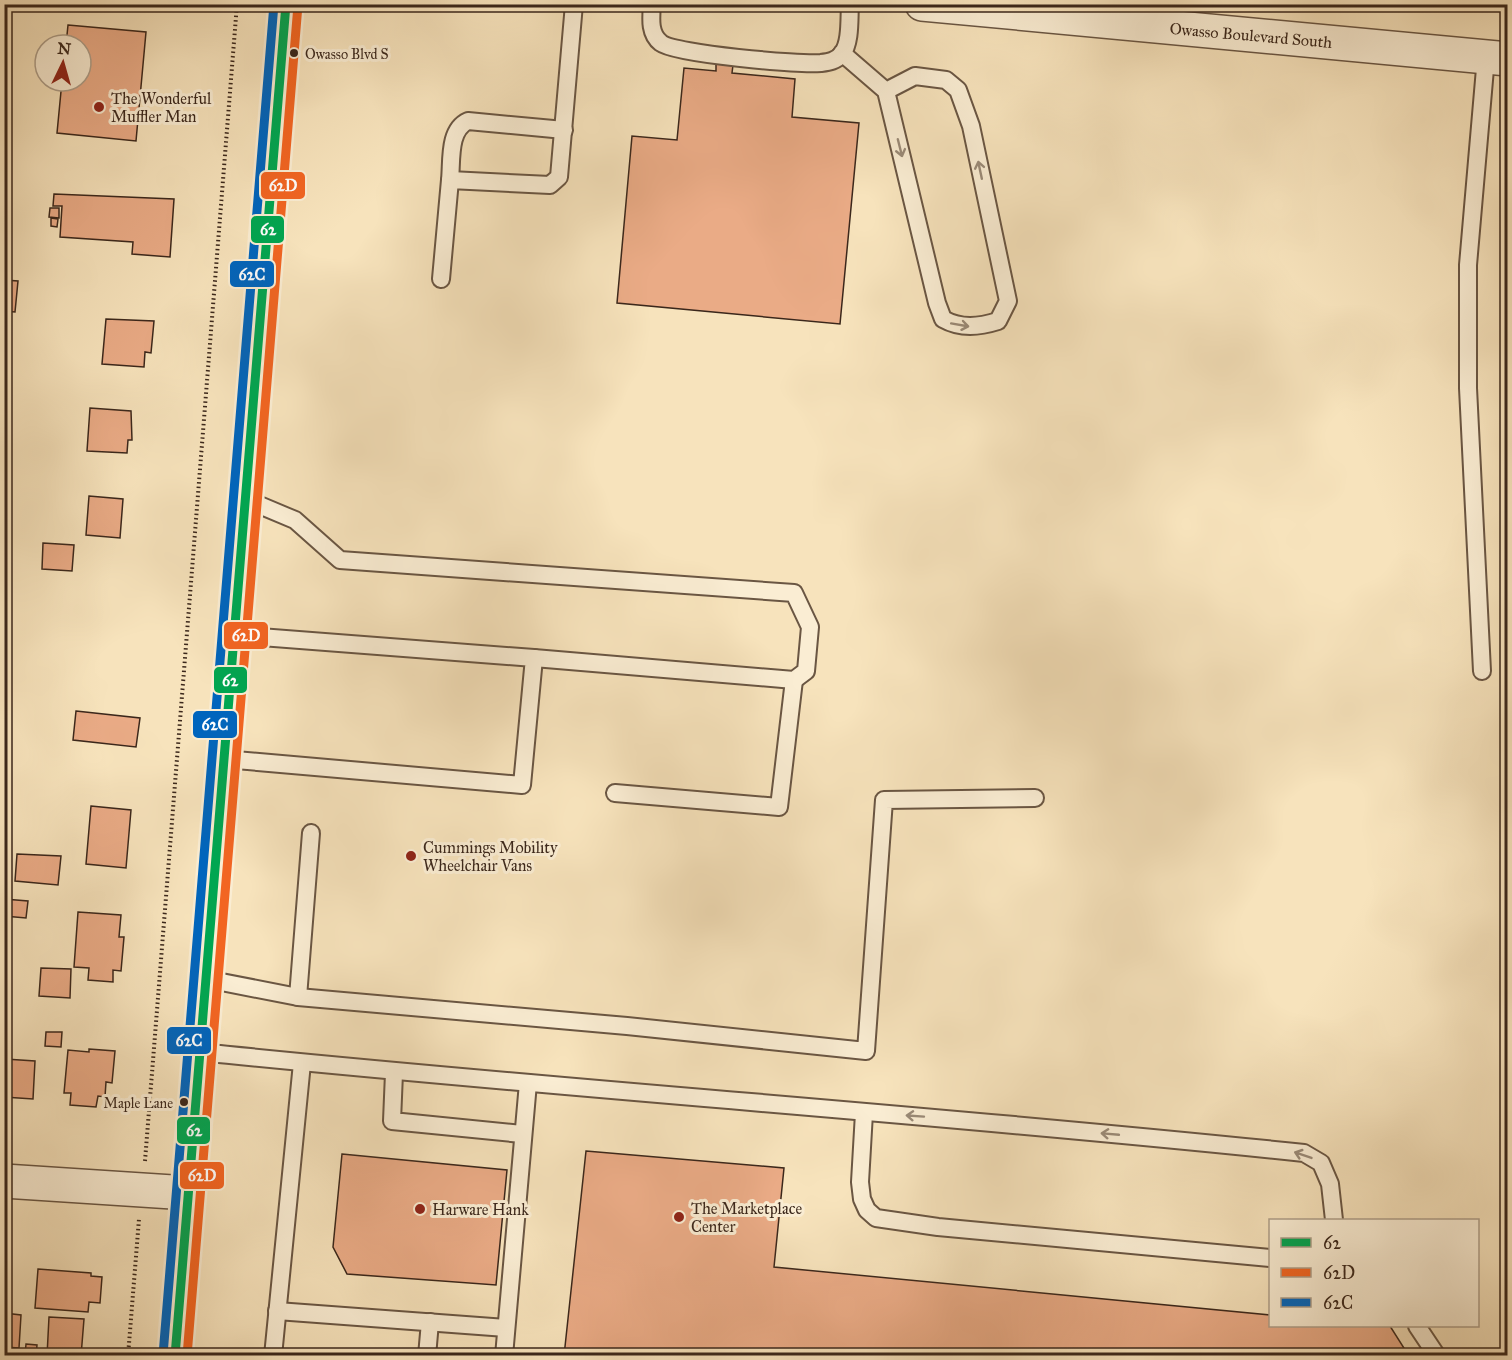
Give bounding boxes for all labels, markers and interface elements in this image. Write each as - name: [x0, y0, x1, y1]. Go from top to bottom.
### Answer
- street label: Owasso Boulevard South: [1169, 19, 1333, 52]
- north arrow: [33, 33, 93, 93]
- text: N: [57, 38, 72, 59]
- place label: Owasso Blvd S: [305, 46, 389, 63]
- marker: Owasso Blvd S: [288, 47, 300, 59]
- place label: The Wonderful Muffler Man: [111, 89, 212, 126]
- marker: The Wonderful Muffler Man: [92, 100, 106, 114]
- one-way arrow: [895, 138, 907, 157]
- one-way arrow: [974, 161, 985, 181]
- line badge: 62D: [260, 171, 306, 200]
- text: 62D: [269, 176, 298, 195]
- line badge: 62: [250, 215, 285, 244]
- text: 62: [260, 220, 277, 239]
- line badge: 62C: [229, 260, 275, 288]
- text: 62C: [239, 265, 266, 284]
- one-way arrow: [950, 319, 969, 330]
- line badge: 62D: [223, 621, 269, 650]
- text: 62D: [232, 626, 261, 645]
- line badge: 62: [213, 666, 248, 694]
- text: 62: [222, 671, 239, 690]
- line badge: 62C: [192, 710, 238, 739]
- text: 62C: [202, 715, 229, 734]
- place label: Cummings Mobility Wheelchair Vans: [423, 838, 558, 875]
- marker: Cummings Mobility Wheelchair Vans: [404, 849, 418, 863]
- line badge: 62C: [166, 1026, 212, 1055]
- text: 62C: [176, 1031, 203, 1050]
- place label: Maple Lane: [103, 1095, 173, 1112]
- marker: Maple Lane: [178, 1096, 190, 1108]
- one-way arrow: [906, 1111, 926, 1122]
- line badge: 62: [176, 1116, 211, 1145]
- text: 62: [186, 1121, 203, 1140]
- one-way arrow: [1100, 1128, 1120, 1139]
- one-way arrow: [1294, 1149, 1313, 1160]
- line badge: 62D: [179, 1161, 225, 1190]
- text: 62D: [188, 1166, 217, 1185]
- place label: The Marketplace Center: [691, 1199, 802, 1236]
- place label: Harware Hank: [432, 1200, 529, 1219]
- marker: Harware Hank: [413, 1202, 427, 1216]
- marker: The Marketplace Center: [672, 1210, 686, 1224]
- legend: [1269, 1219, 1479, 1327]
- text: 62: [1323, 1232, 1341, 1254]
- text: 62D: [1323, 1262, 1355, 1284]
- text: 62C: [1323, 1292, 1353, 1314]

